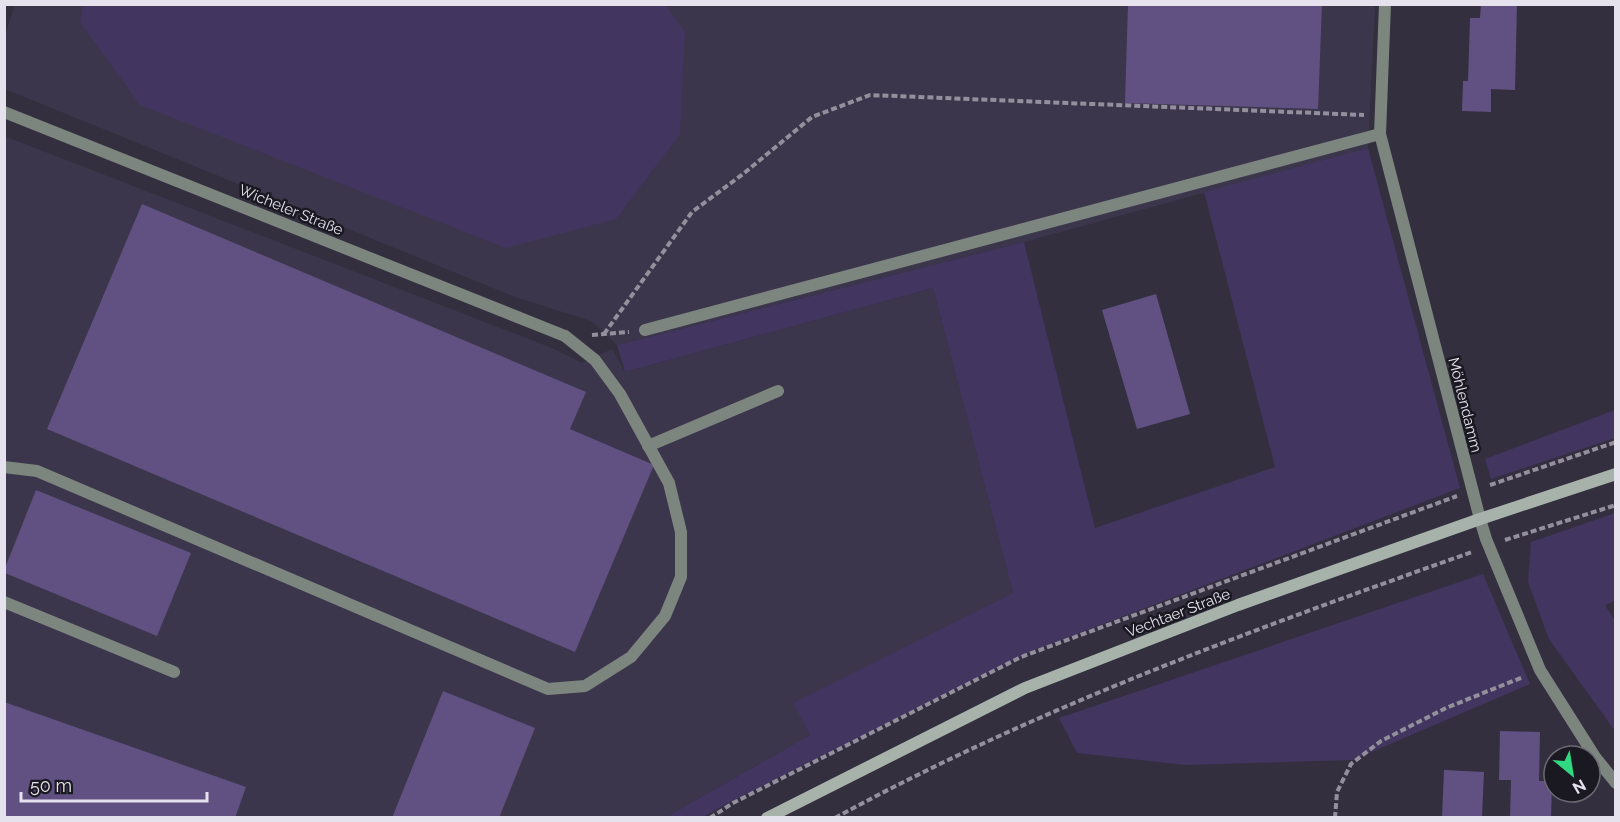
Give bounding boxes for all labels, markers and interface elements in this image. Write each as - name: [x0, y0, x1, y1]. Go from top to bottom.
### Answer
- street label: Wicheler Straße: [236, 181, 346, 239]
- street label: Möhlendamm: [1444, 356, 1486, 454]
- street label: Vechtaer Straße: [1123, 585, 1233, 641]
- north arrow: [1542, 744, 1602, 804]
- scale bar: [21, 765, 207, 803]
- text: 50 m: [30, 775, 72, 796]
- text: N: [1569, 775, 1589, 798]

